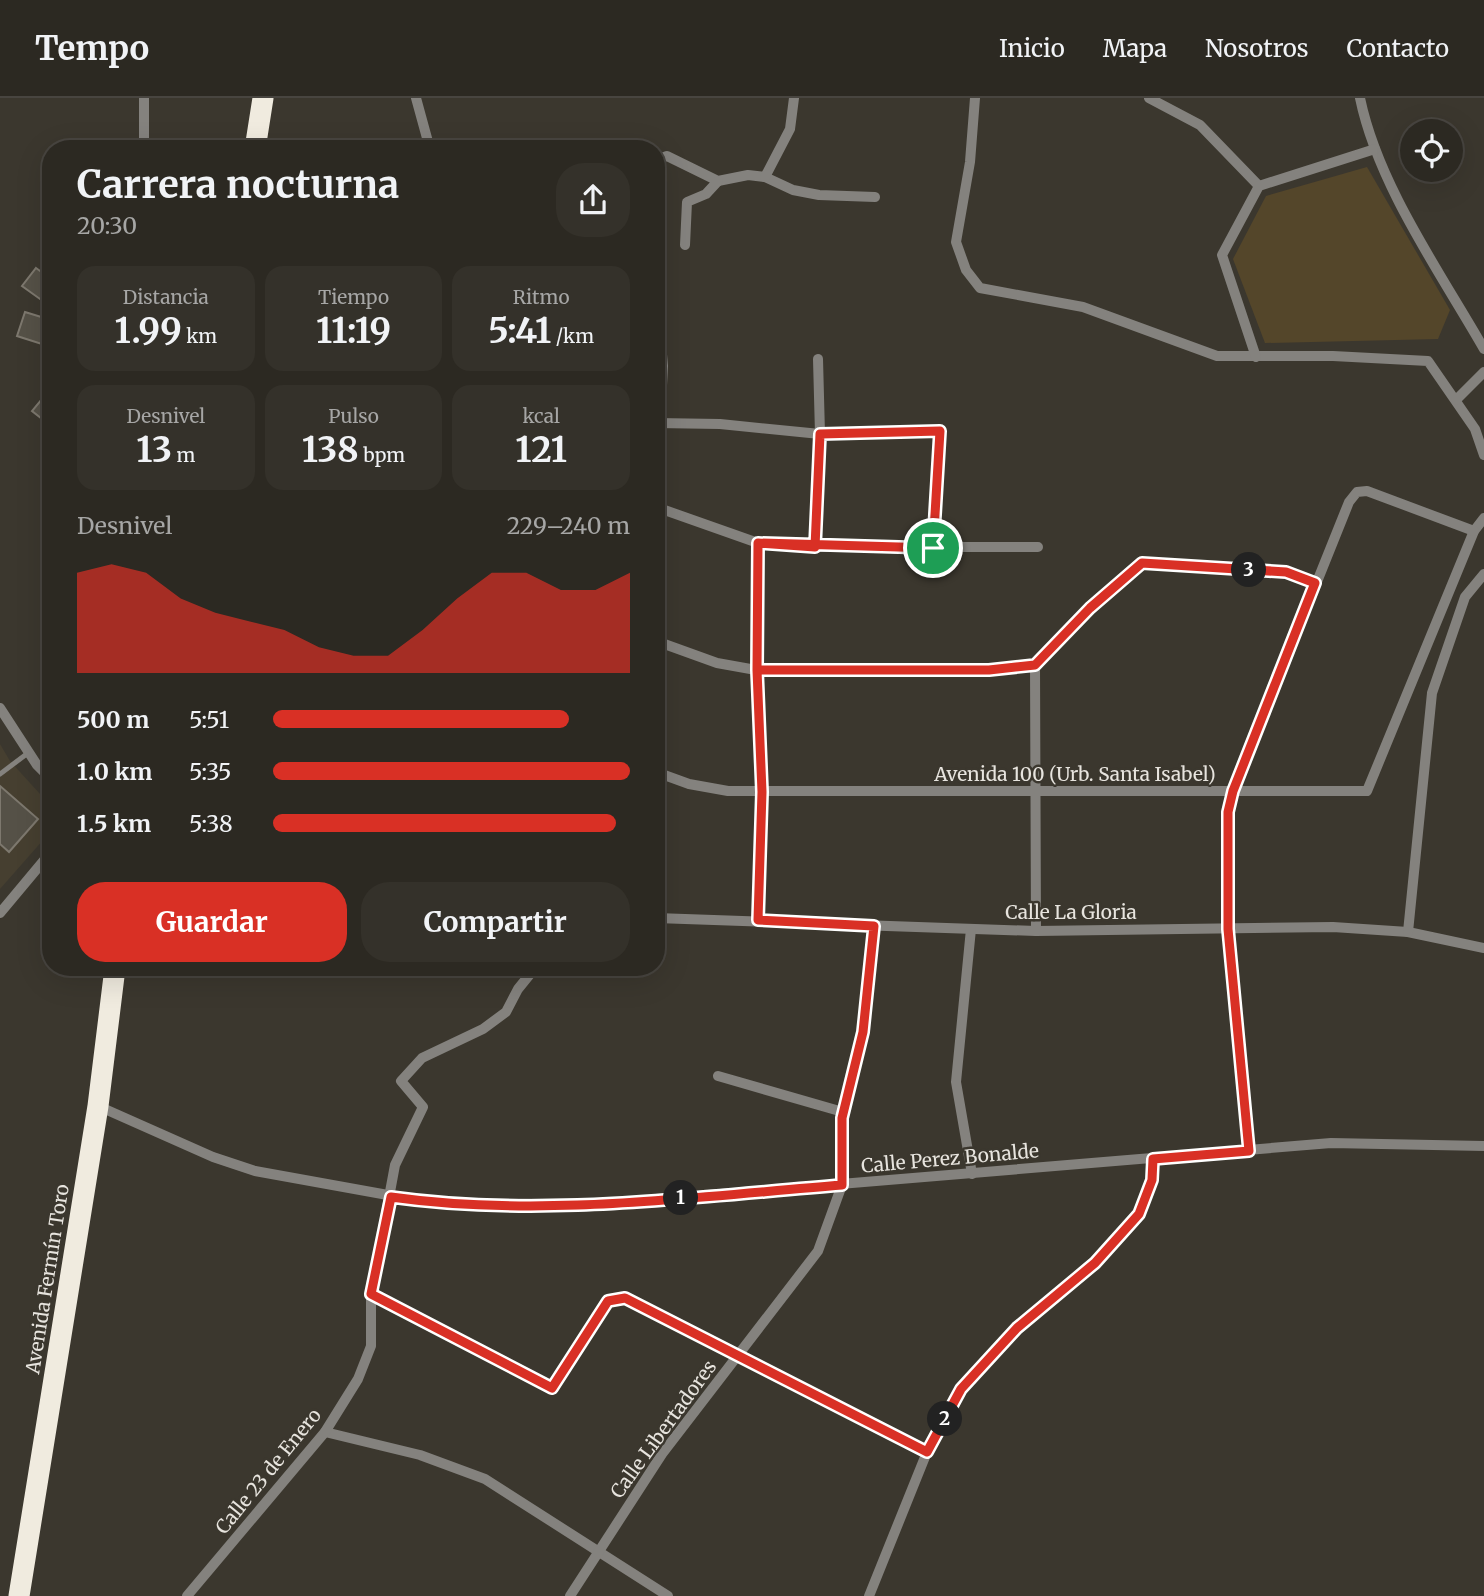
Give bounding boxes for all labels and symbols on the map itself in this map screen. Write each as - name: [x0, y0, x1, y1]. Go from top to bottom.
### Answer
- pin: [903, 518, 963, 578]
- pin: 3: [1232, 552, 1266, 588]
- street label: Avenida 100 (Urb. Santa Isabel): [933, 762, 1216, 786]
- street label: Calle La Gloria: [1005, 900, 1137, 924]
- street label: Calle Perez Bonalde: [860, 1138, 1040, 1178]
- pin: 1: [664, 1180, 698, 1216]
- street label: Avenida Fermín Toro: [20, 1182, 74, 1377]
- street label: Calle Libertadores: [605, 1355, 721, 1503]
- pin: 2: [928, 1402, 962, 1436]
- street label: Calle 23 de Enero: [210, 1403, 326, 1539]

